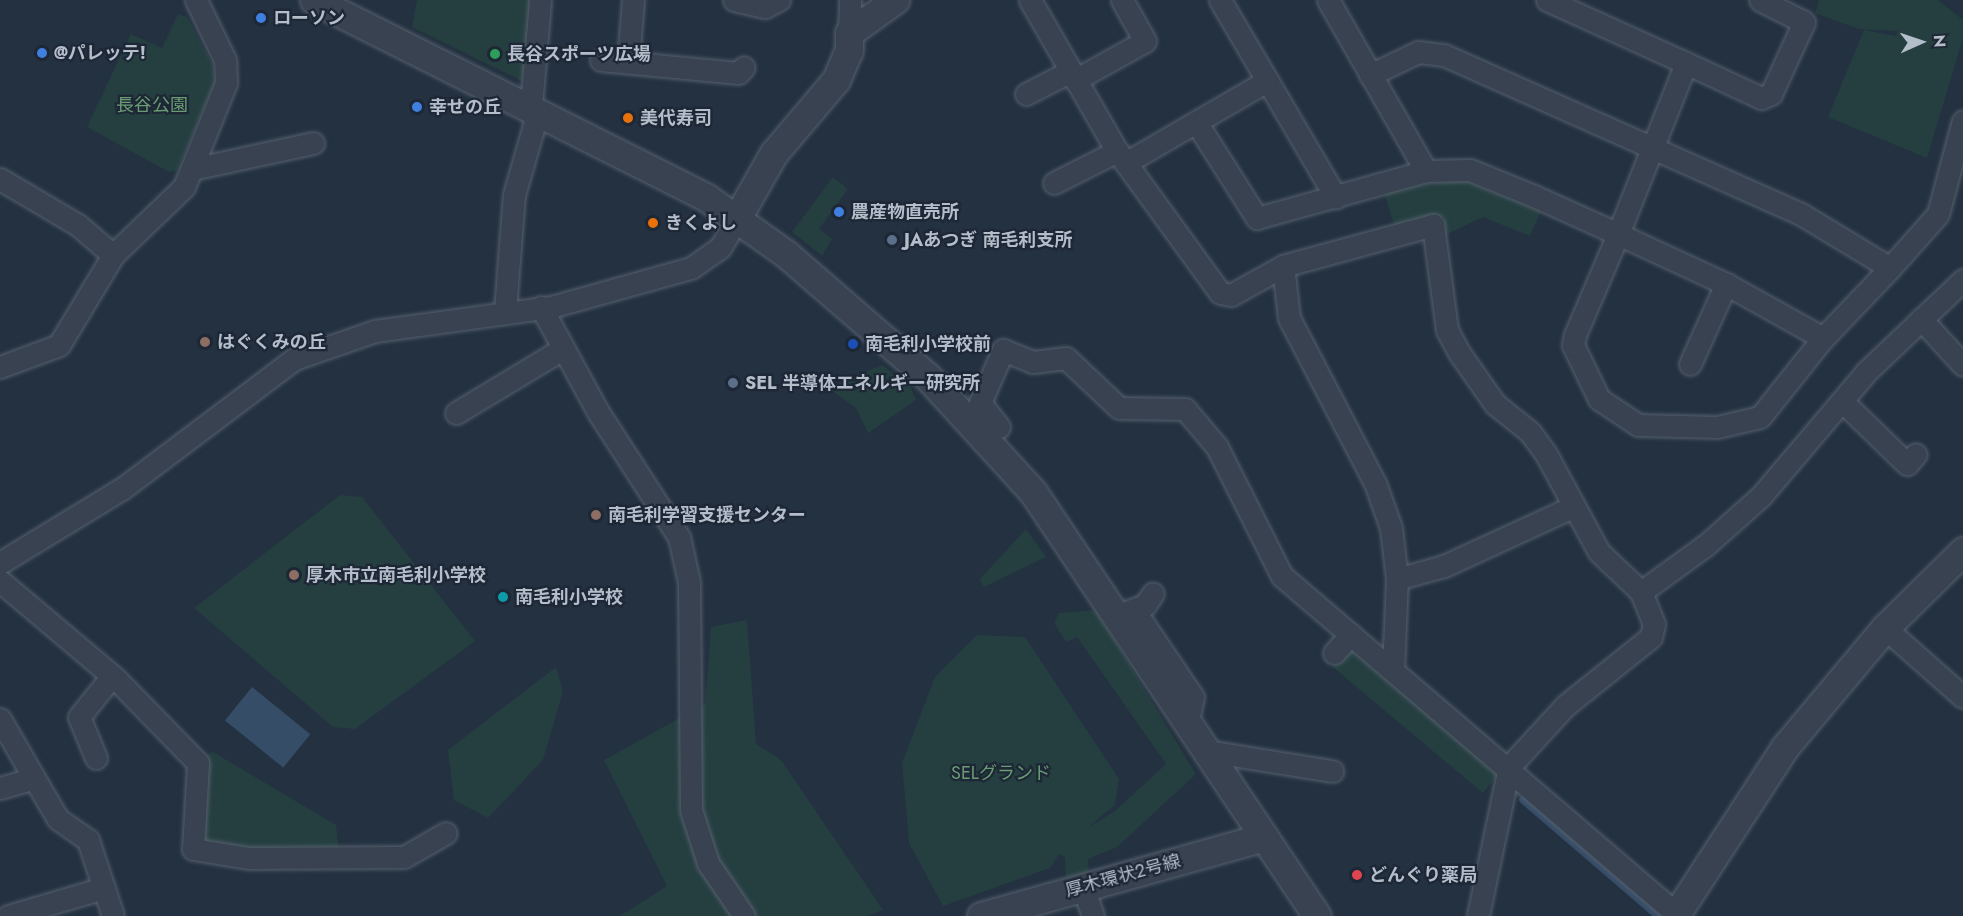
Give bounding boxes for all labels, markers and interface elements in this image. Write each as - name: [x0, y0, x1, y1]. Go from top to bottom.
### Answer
- place label: ローソン: [273, 7, 345, 29]
- marker: ローソン: [254, 11, 268, 25]
- north arrow: [1891, 12, 1951, 72]
- text: N: [1928, 34, 1951, 48]
- place label: @パレッテ!: [54, 42, 146, 64]
- place label: 長谷スポーツ広場: [507, 43, 651, 65]
- marker: @パレッテ!: [35, 46, 49, 60]
- marker: 長谷スポーツ広場: [488, 47, 502, 61]
- park label: 長谷公園: [116, 94, 188, 116]
- place label: 幸せの丘: [429, 96, 501, 118]
- marker: 幸せの丘: [410, 100, 424, 114]
- place label: 美代寿司: [640, 107, 712, 129]
- marker: 美代寿司: [621, 111, 635, 125]
- place label: 農産物直売所: [851, 201, 959, 223]
- marker: 農産物直売所: [832, 205, 846, 219]
- place label: きくよし: [665, 212, 737, 234]
- marker: きくよし: [646, 216, 660, 230]
- place label: JAあつぎ 南毛利支所: [904, 229, 1073, 251]
- marker: JAあつぎ 南毛利支所: [885, 233, 899, 247]
- place label: はぐくみの丘: [217, 331, 325, 353]
- place label: 南毛利小学校前: [865, 333, 991, 355]
- marker: はぐくみの丘: [198, 335, 212, 349]
- marker: 南毛利小学校前: [846, 337, 860, 351]
- place label: SEL 半導体エネルギー研究所: [745, 372, 980, 394]
- marker: SEL 半導体エネルギー研究所: [726, 376, 740, 390]
- place label: 南毛利学習支援センター: [608, 504, 806, 526]
- marker: 南毛利学習支援センター: [589, 508, 603, 522]
- place label: 厚木市立南毛利小学校: [306, 564, 486, 586]
- marker: 厚木市立南毛利小学校: [287, 568, 301, 582]
- place label: 南毛利小学校: [515, 586, 623, 608]
- marker: 南毛利小学校: [496, 590, 510, 604]
- park label: SELグランド: [951, 762, 1051, 784]
- street label: 厚木環状2号線: [1063, 850, 1183, 902]
- place label: どんぐり薬局: [1369, 864, 1477, 886]
- marker: どんぐり薬局: [1350, 868, 1364, 882]

